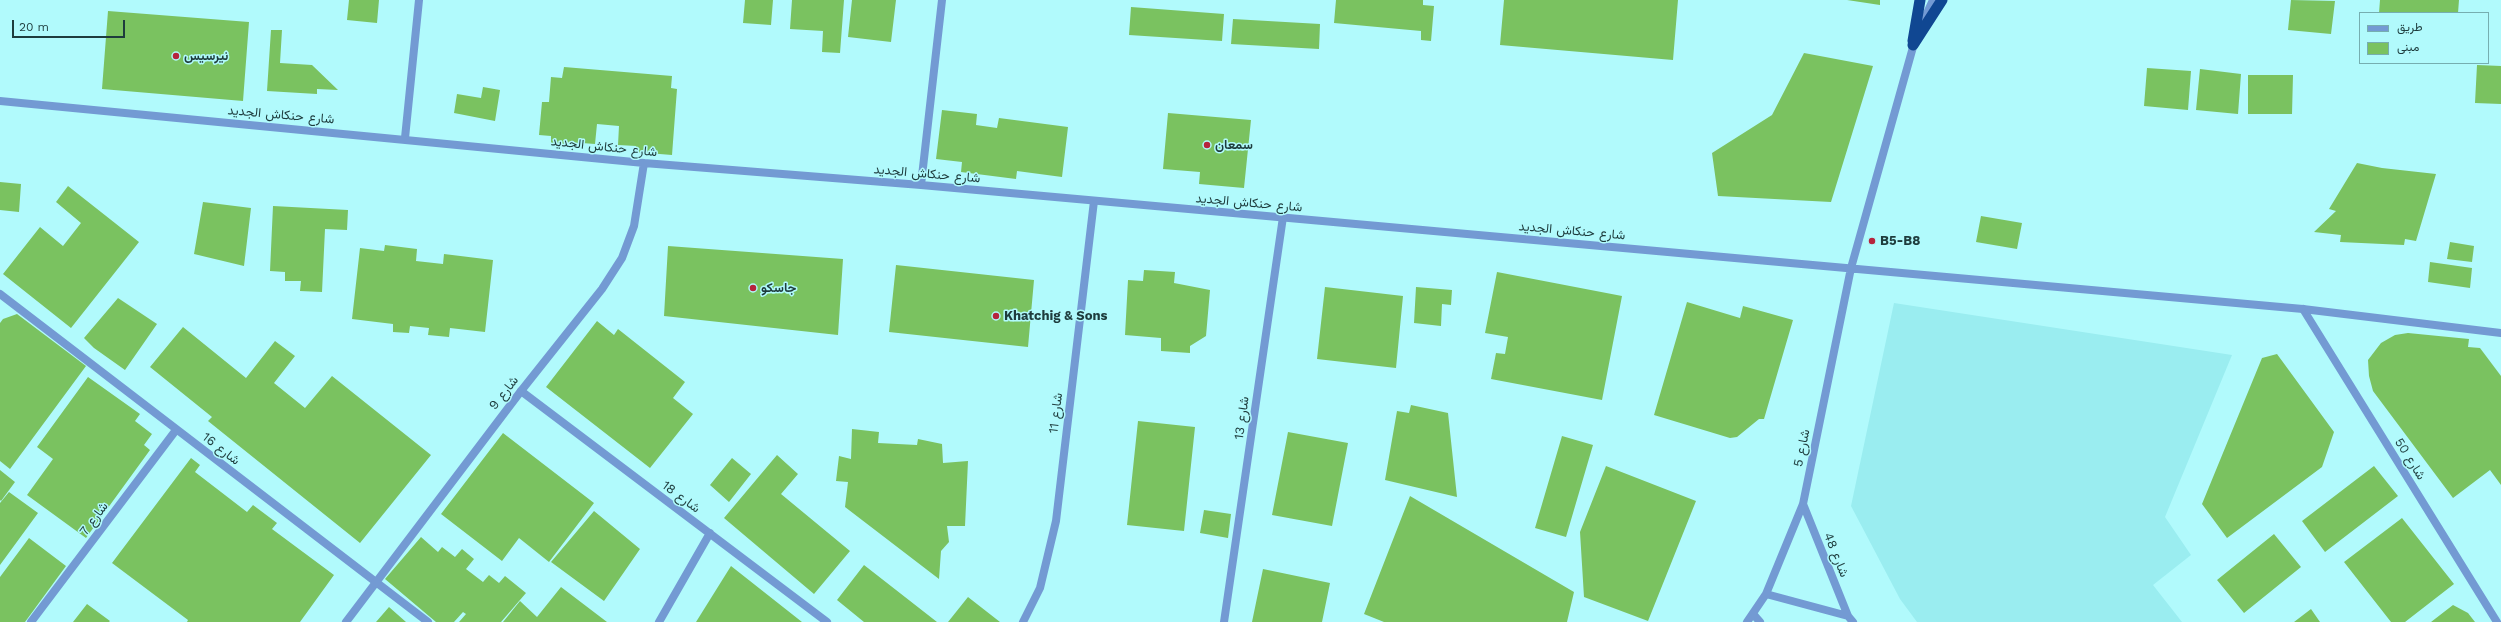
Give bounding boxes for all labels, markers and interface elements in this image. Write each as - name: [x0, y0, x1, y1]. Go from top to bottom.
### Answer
- scale bar: [14, 12, 127, 38]
- legend: [2359, 12, 2489, 64]
- text: 20 m: [19, 20, 49, 34]
- text: طريق: [2397, 20, 2422, 34]
- text: مبنى: [2397, 40, 2419, 54]
- place label: نيرسيس: [184, 48, 228, 64]
- marker: نيرسيس: [171, 51, 181, 61]
- street label: شارع حنكاش الجديد: [227, 103, 335, 127]
- street label: شارع حنكاش الجديد: [550, 134, 658, 160]
- place label: سمعان: [1215, 137, 1253, 153]
- marker: سمعان: [1202, 140, 1212, 150]
- street label: شارع حنكاش الجديد: [873, 162, 981, 186]
- street label: شارع حنكاش الجديد: [1195, 191, 1303, 215]
- street label: شارع حنكاش الجديد: [1518, 219, 1626, 243]
- place label: B5-B8: [1880, 233, 1920, 249]
- marker: B5-B8: [1867, 236, 1877, 246]
- place label: جاسكو: [761, 280, 796, 296]
- marker: جاسكو: [748, 283, 758, 293]
- place label: Khatchig & Sons: [1004, 308, 1108, 324]
- marker: Khatchig & Sons: [991, 311, 1001, 321]
- street label: شارع 9: [486, 373, 522, 413]
- street label: شارع 11: [1046, 392, 1066, 434]
- street label: شارع 13: [1231, 396, 1253, 440]
- street label: شارع 5: [1790, 428, 1814, 468]
- street label: شارع 16: [199, 429, 243, 469]
- street label: شارع 50: [2391, 435, 2429, 483]
- street label: شارع 18: [659, 478, 703, 516]
- street label: شارع 7: [76, 499, 112, 539]
- street label: شارع 48: [1820, 531, 1852, 579]

